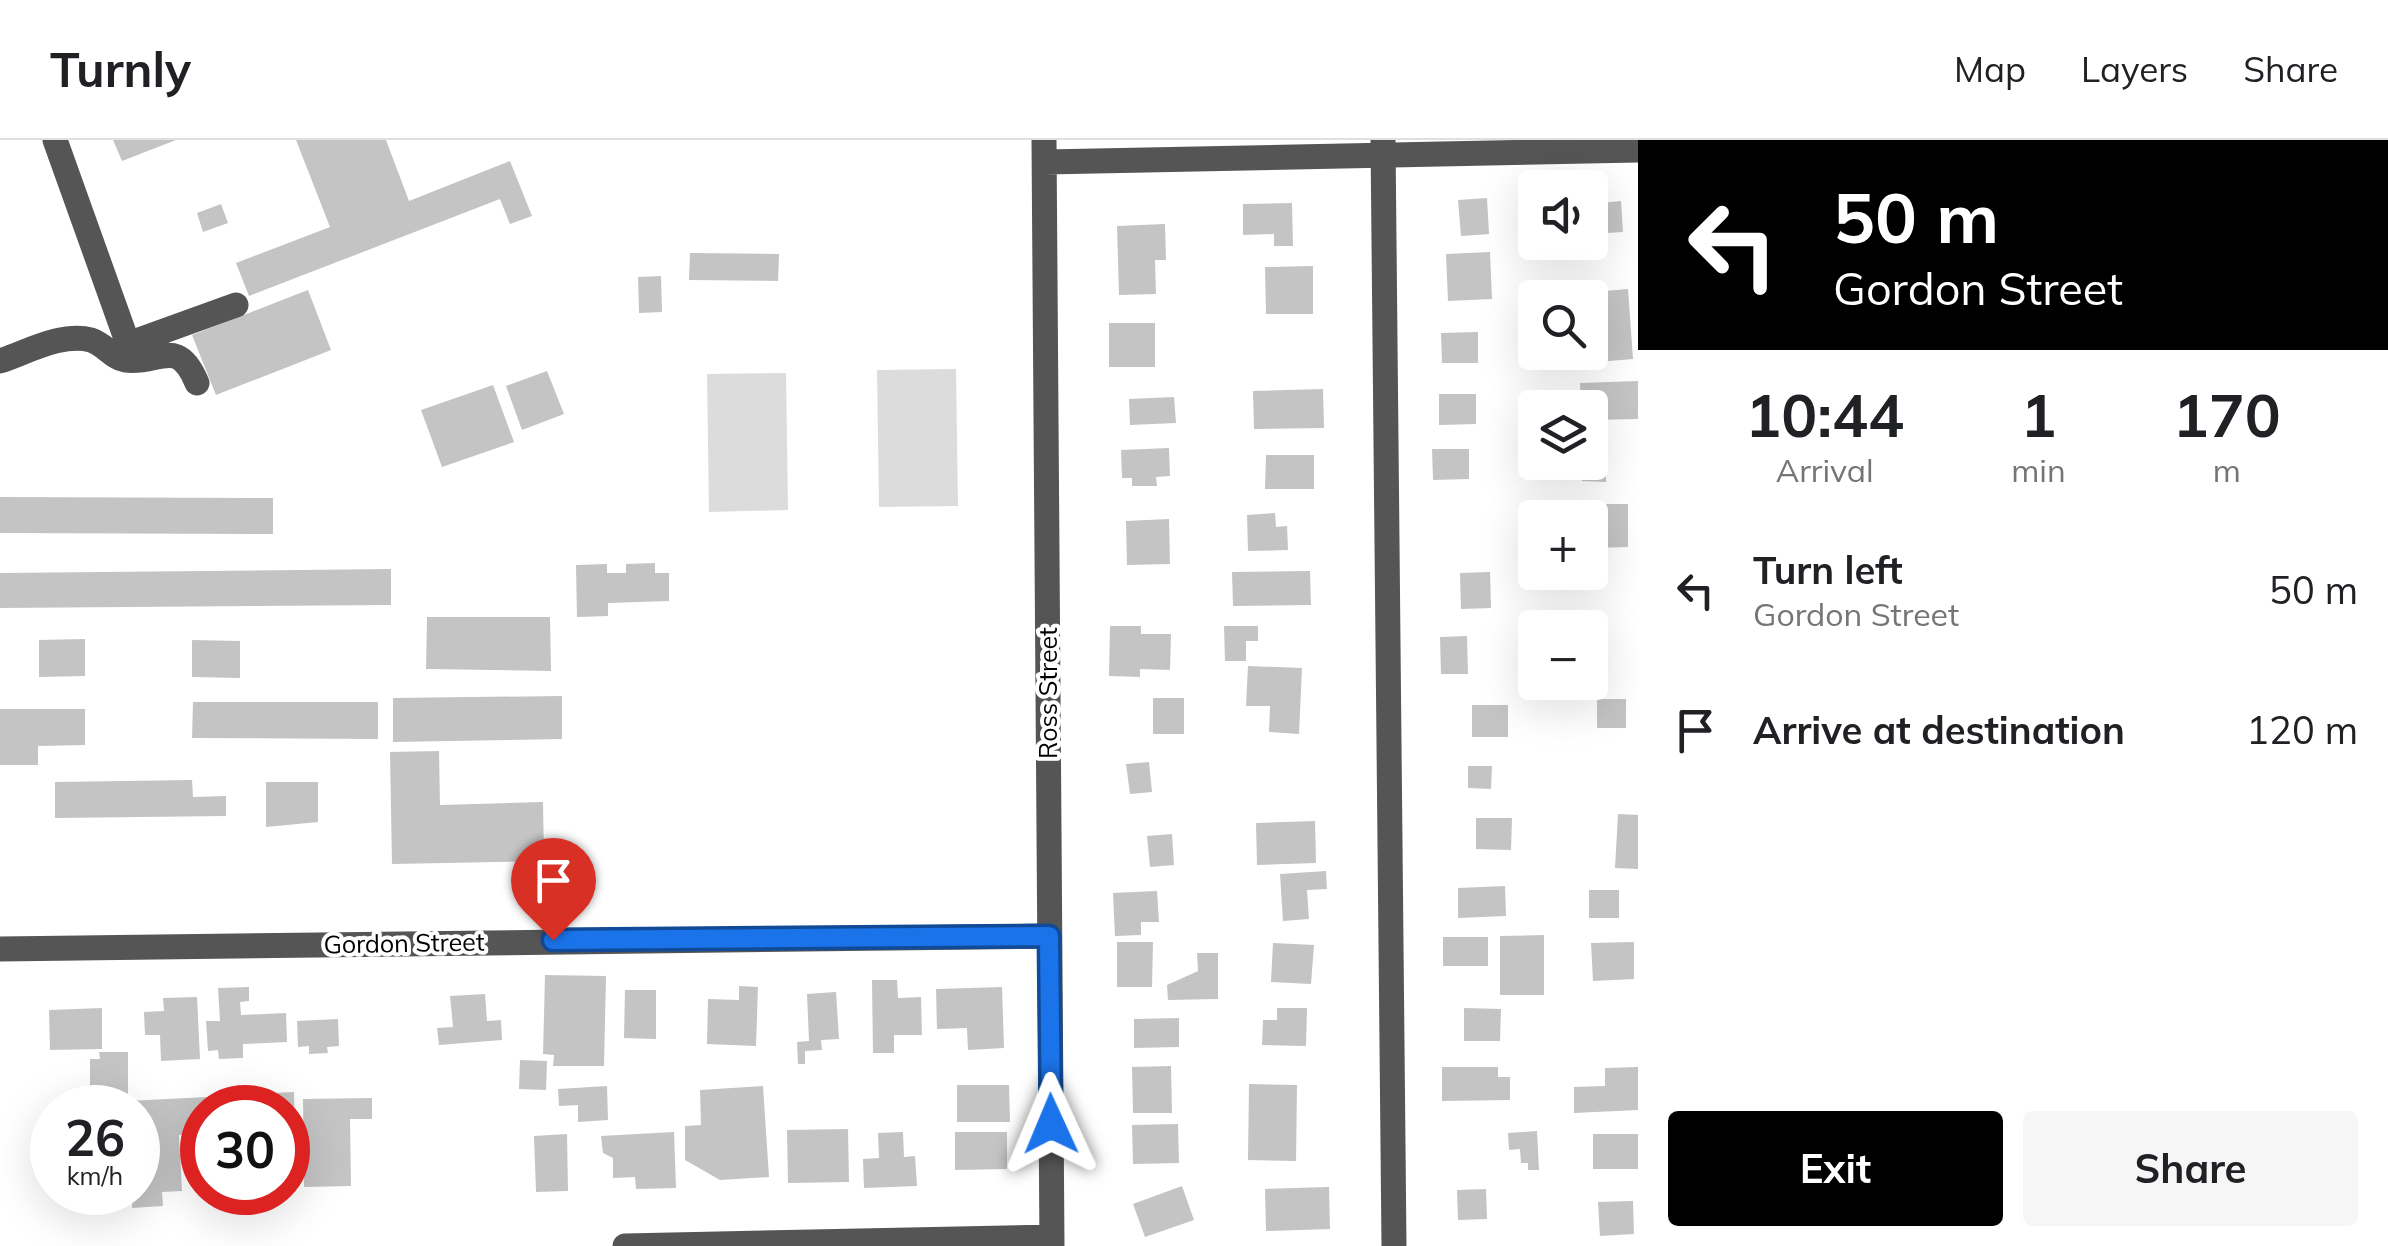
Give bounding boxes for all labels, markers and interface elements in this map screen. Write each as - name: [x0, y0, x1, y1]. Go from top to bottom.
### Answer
- text: Turnly: [50, 39, 191, 99]
- text: Map: [1954, 47, 2026, 91]
- text: Layers: [2081, 47, 2188, 91]
- text: Share: [2243, 47, 2338, 91]
- map controls: [1518, 170, 1608, 700]
- button: sound: [1518, 170, 1608, 260]
- text: 50 m: [1833, 173, 1999, 261]
- icon: left: [1668, 180, 1798, 310]
- text: Gordon Street: [1833, 260, 2123, 316]
- button: search: [1518, 280, 1608, 370]
- text: 10:44: [1745, 377, 1904, 452]
- text: 1: [2020, 377, 2056, 452]
- text: 170: [2173, 377, 2281, 452]
- button: layers: [1518, 390, 1608, 480]
- text: Arrival: [1776, 450, 1874, 490]
- text: min: [2011, 450, 2066, 490]
- text: m: [2213, 450, 2241, 490]
- button: +: [1518, 500, 1608, 590]
- text: Turn left: [1753, 546, 1903, 594]
- icon: left: [1668, 563, 1723, 618]
- text: 50 m: [2269, 566, 2358, 614]
- text: Gordon Street: [1753, 594, 1959, 634]
- button: −: [1518, 610, 1608, 700]
- street label: Ross Street: [1032, 627, 1063, 759]
- icon: arrive: [1668, 703, 1723, 758]
- text: Arrive at destination: [1753, 706, 2125, 754]
- text: 120 m: [2246, 706, 2358, 754]
- pin: [511, 838, 596, 941]
- icon: arrive: [526, 853, 581, 908]
- street label: Gordon Street: [323, 926, 485, 959]
- position arrow: [999, 1072, 1103, 1176]
- speed limit sign: 30: [180, 1085, 310, 1215]
- text: 26: [65, 1106, 125, 1169]
- button: Exit: [1668, 1111, 2003, 1226]
- button: Share: [2023, 1111, 2358, 1226]
- text: km/h: [67, 1160, 123, 1191]

